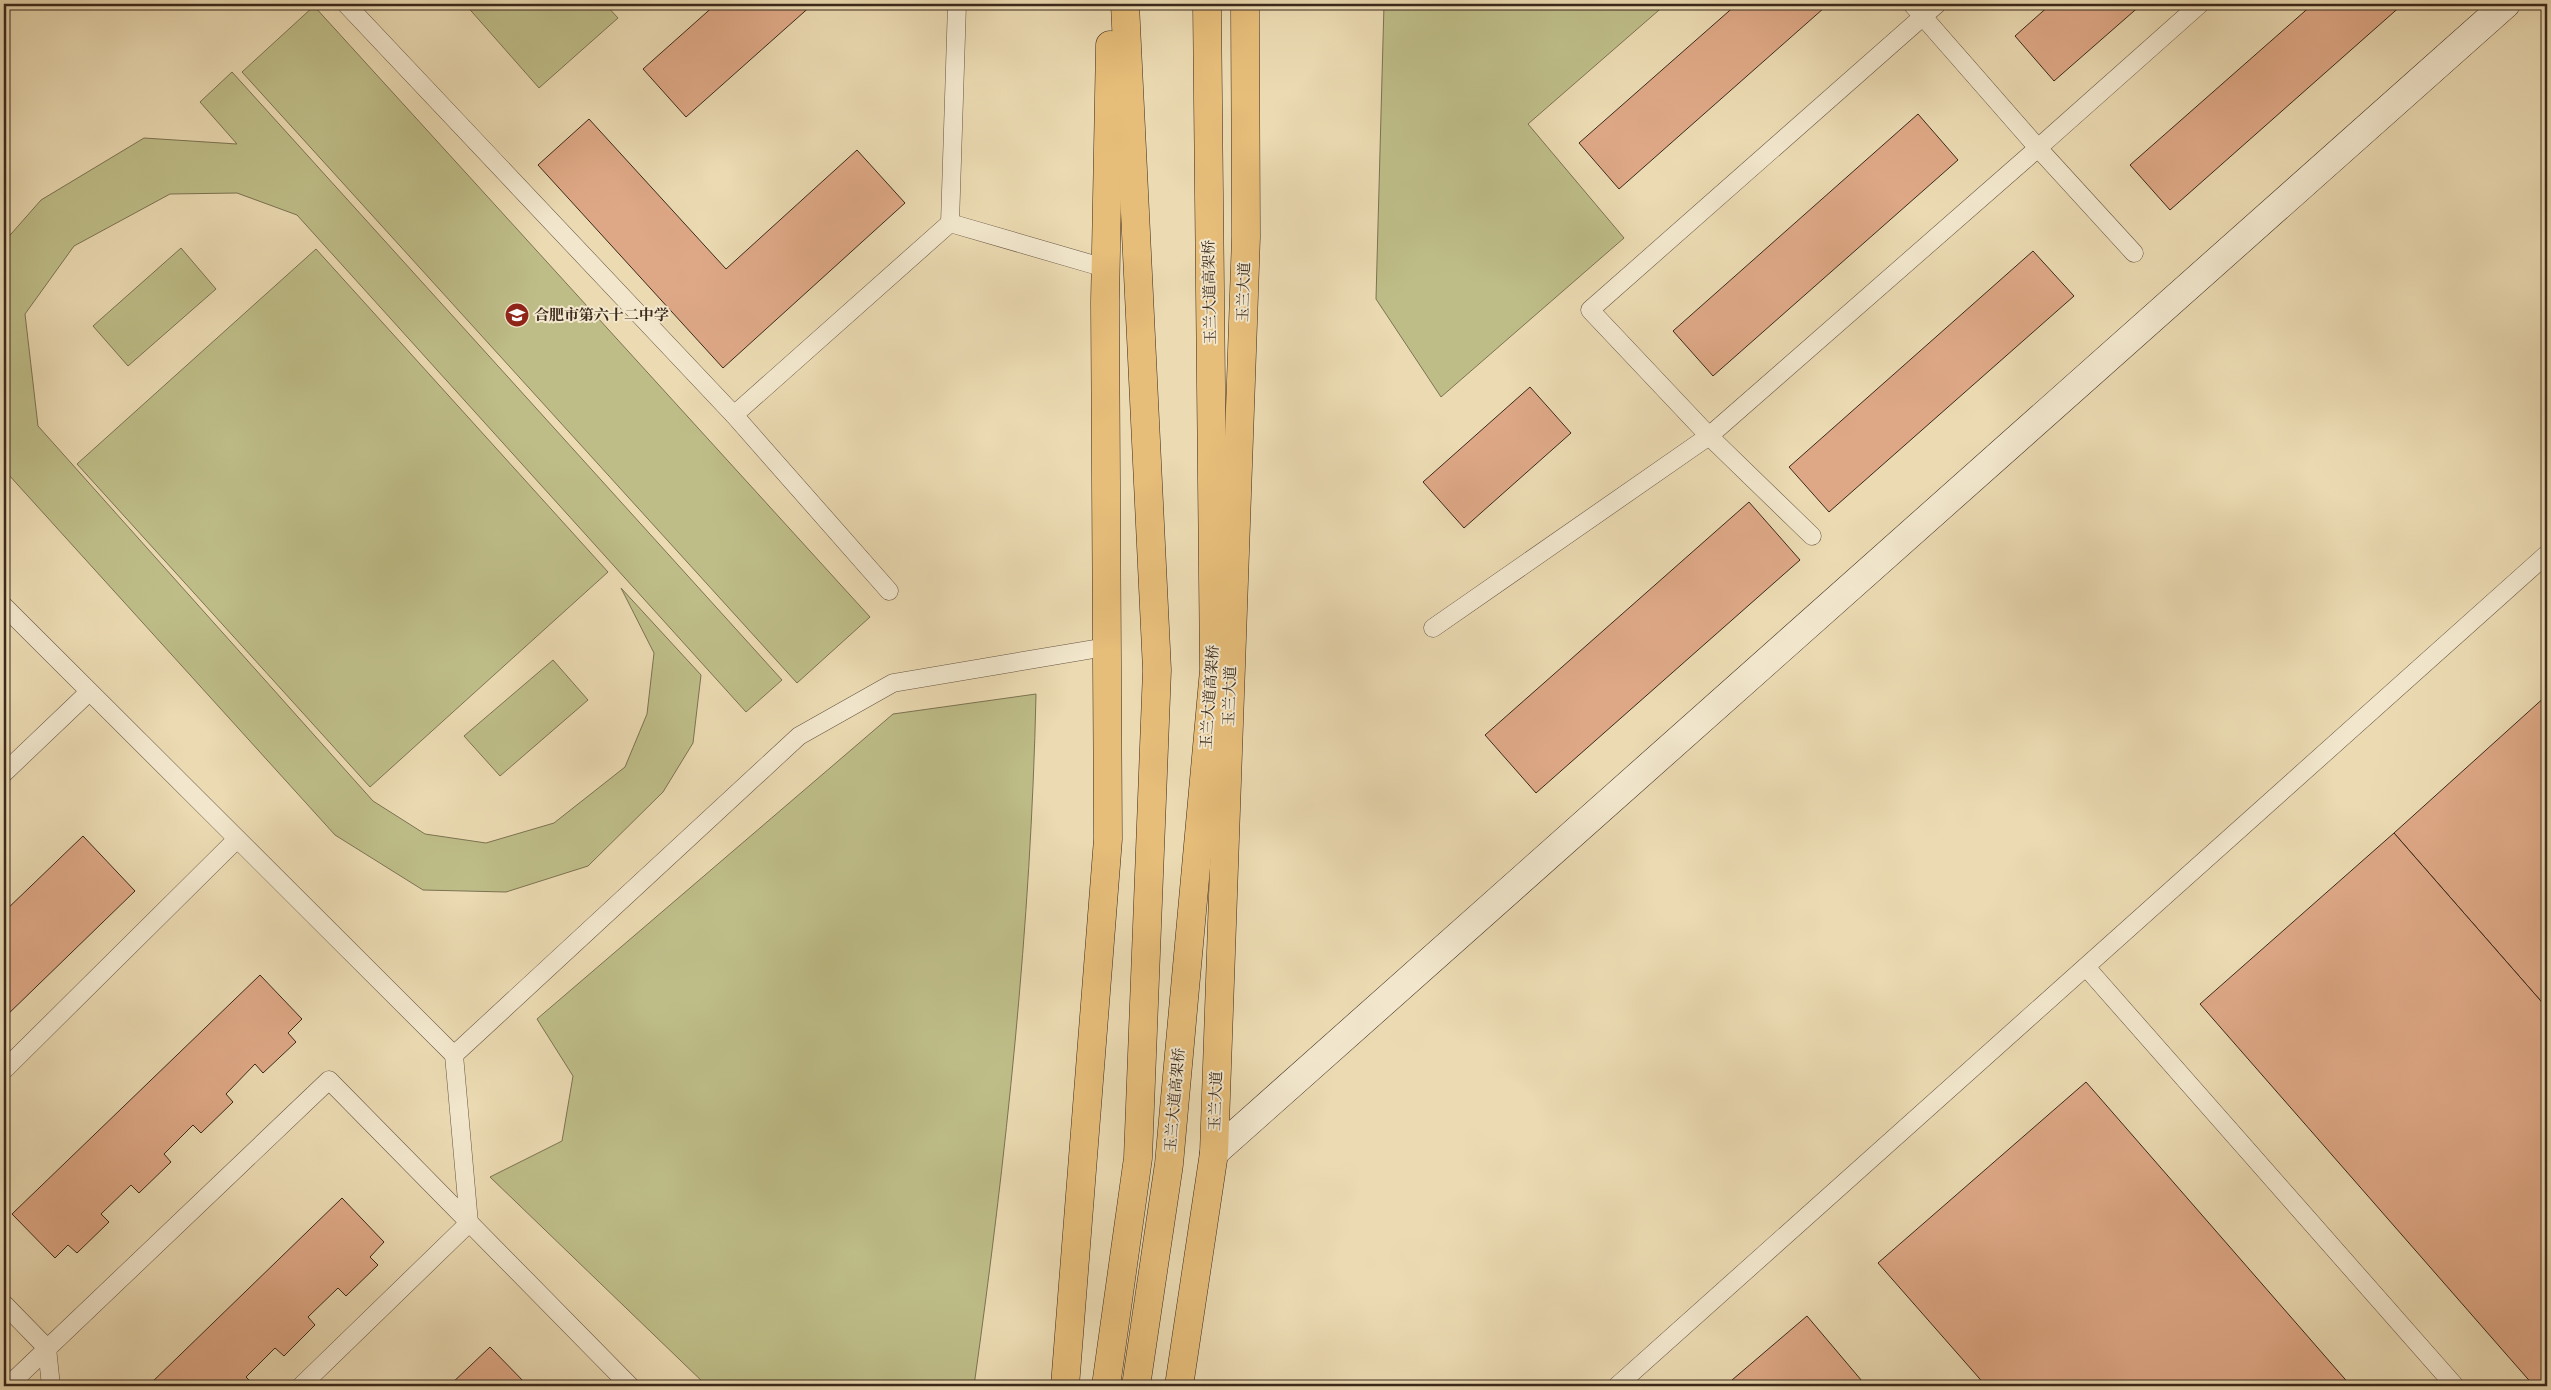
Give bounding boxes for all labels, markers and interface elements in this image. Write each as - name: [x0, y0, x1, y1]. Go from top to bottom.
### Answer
- street label: 玉兰大道高架桥: [1200, 239, 1220, 345]
- street label: 玉兰大道: [1233, 262, 1255, 322]
- school or university icon: 合肥市第六十二中学: [504, 302, 530, 328]
- place label: 合肥市第六十二中学: [534, 306, 669, 325]
- street label: 玉兰大道高架桥: [1197, 644, 1223, 750]
- street label: 玉兰大道: [1219, 666, 1241, 726]
- street label: 玉兰大道高架桥: [1161, 1047, 1189, 1153]
- street label: 玉兰大道: [1205, 1071, 1227, 1131]

